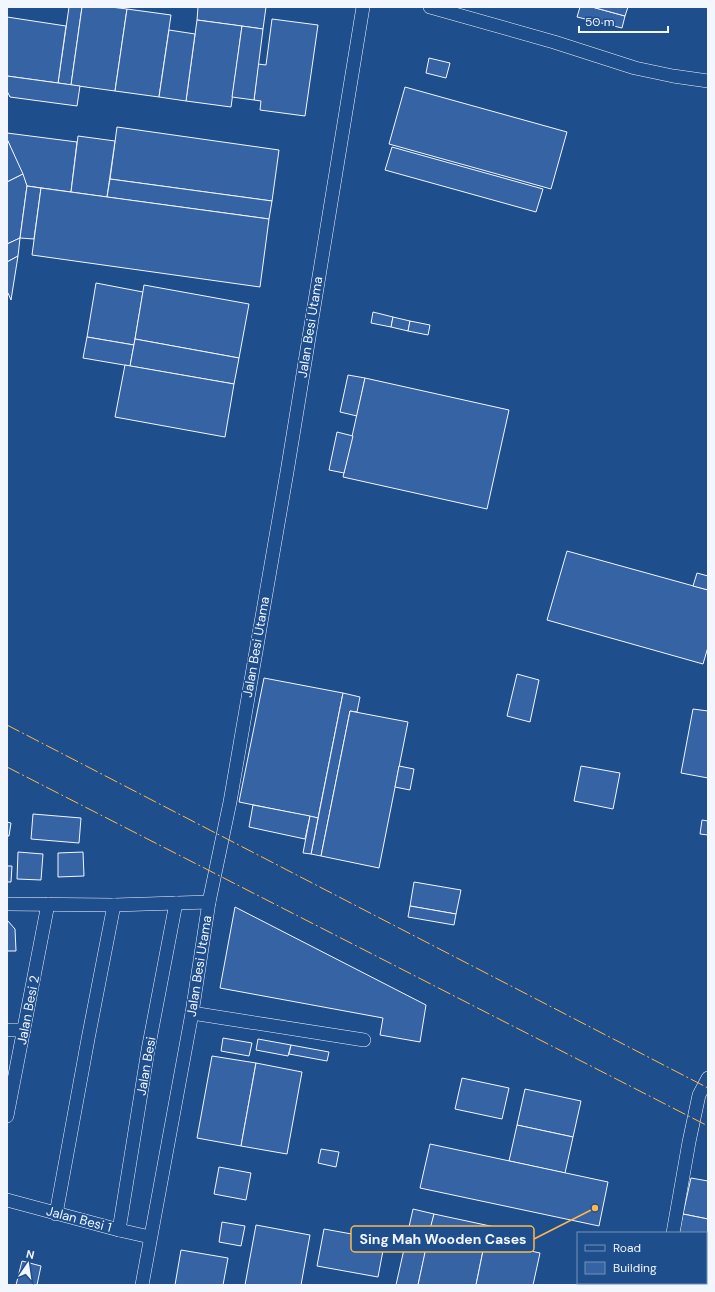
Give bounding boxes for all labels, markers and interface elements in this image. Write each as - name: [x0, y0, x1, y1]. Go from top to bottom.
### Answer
- scale bar: [579, 8, 668, 34]
- text: 50 m: [585, 14, 614, 30]
- street label: Jalan Besi Utama: [294, 275, 326, 379]
- street label: Jalan Besi Utama: [239, 595, 273, 699]
- street label: Jalan Besi Utama: [183, 914, 215, 1018]
- street label: Jalan Besi 2: [13, 974, 43, 1046]
- street label: Jalan Besi: [132, 1035, 160, 1097]
- street label: Jalan Besi 1: [45, 1202, 113, 1236]
- callout: Sing Mah Wooden Cases: [351, 1226, 534, 1252]
- text: Sing Mah Wooden Cases: [359, 1230, 527, 1248]
- legend: [577, 1232, 707, 1284]
- text: Road: [613, 1240, 641, 1256]
- north arrow: [8, 1244, 48, 1284]
- text: N: [25, 1247, 36, 1262]
- text: Building: [613, 1260, 657, 1276]

